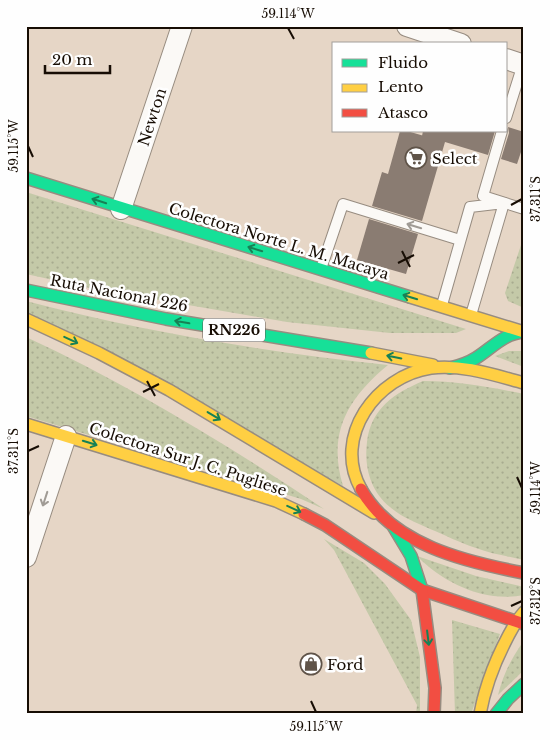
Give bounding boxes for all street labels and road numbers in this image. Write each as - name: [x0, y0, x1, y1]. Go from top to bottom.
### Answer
- street label: Newton: [134, 85, 170, 149]
- street label: Colectora Norte L. M. Macaya: [167, 198, 392, 284]
- street label: Ruta Nacional 226: [48, 270, 190, 316]
- road number: RN226: [203, 318, 265, 342]
- street label: Colectora Sur J. C. Pugliese: [87, 418, 289, 500]

